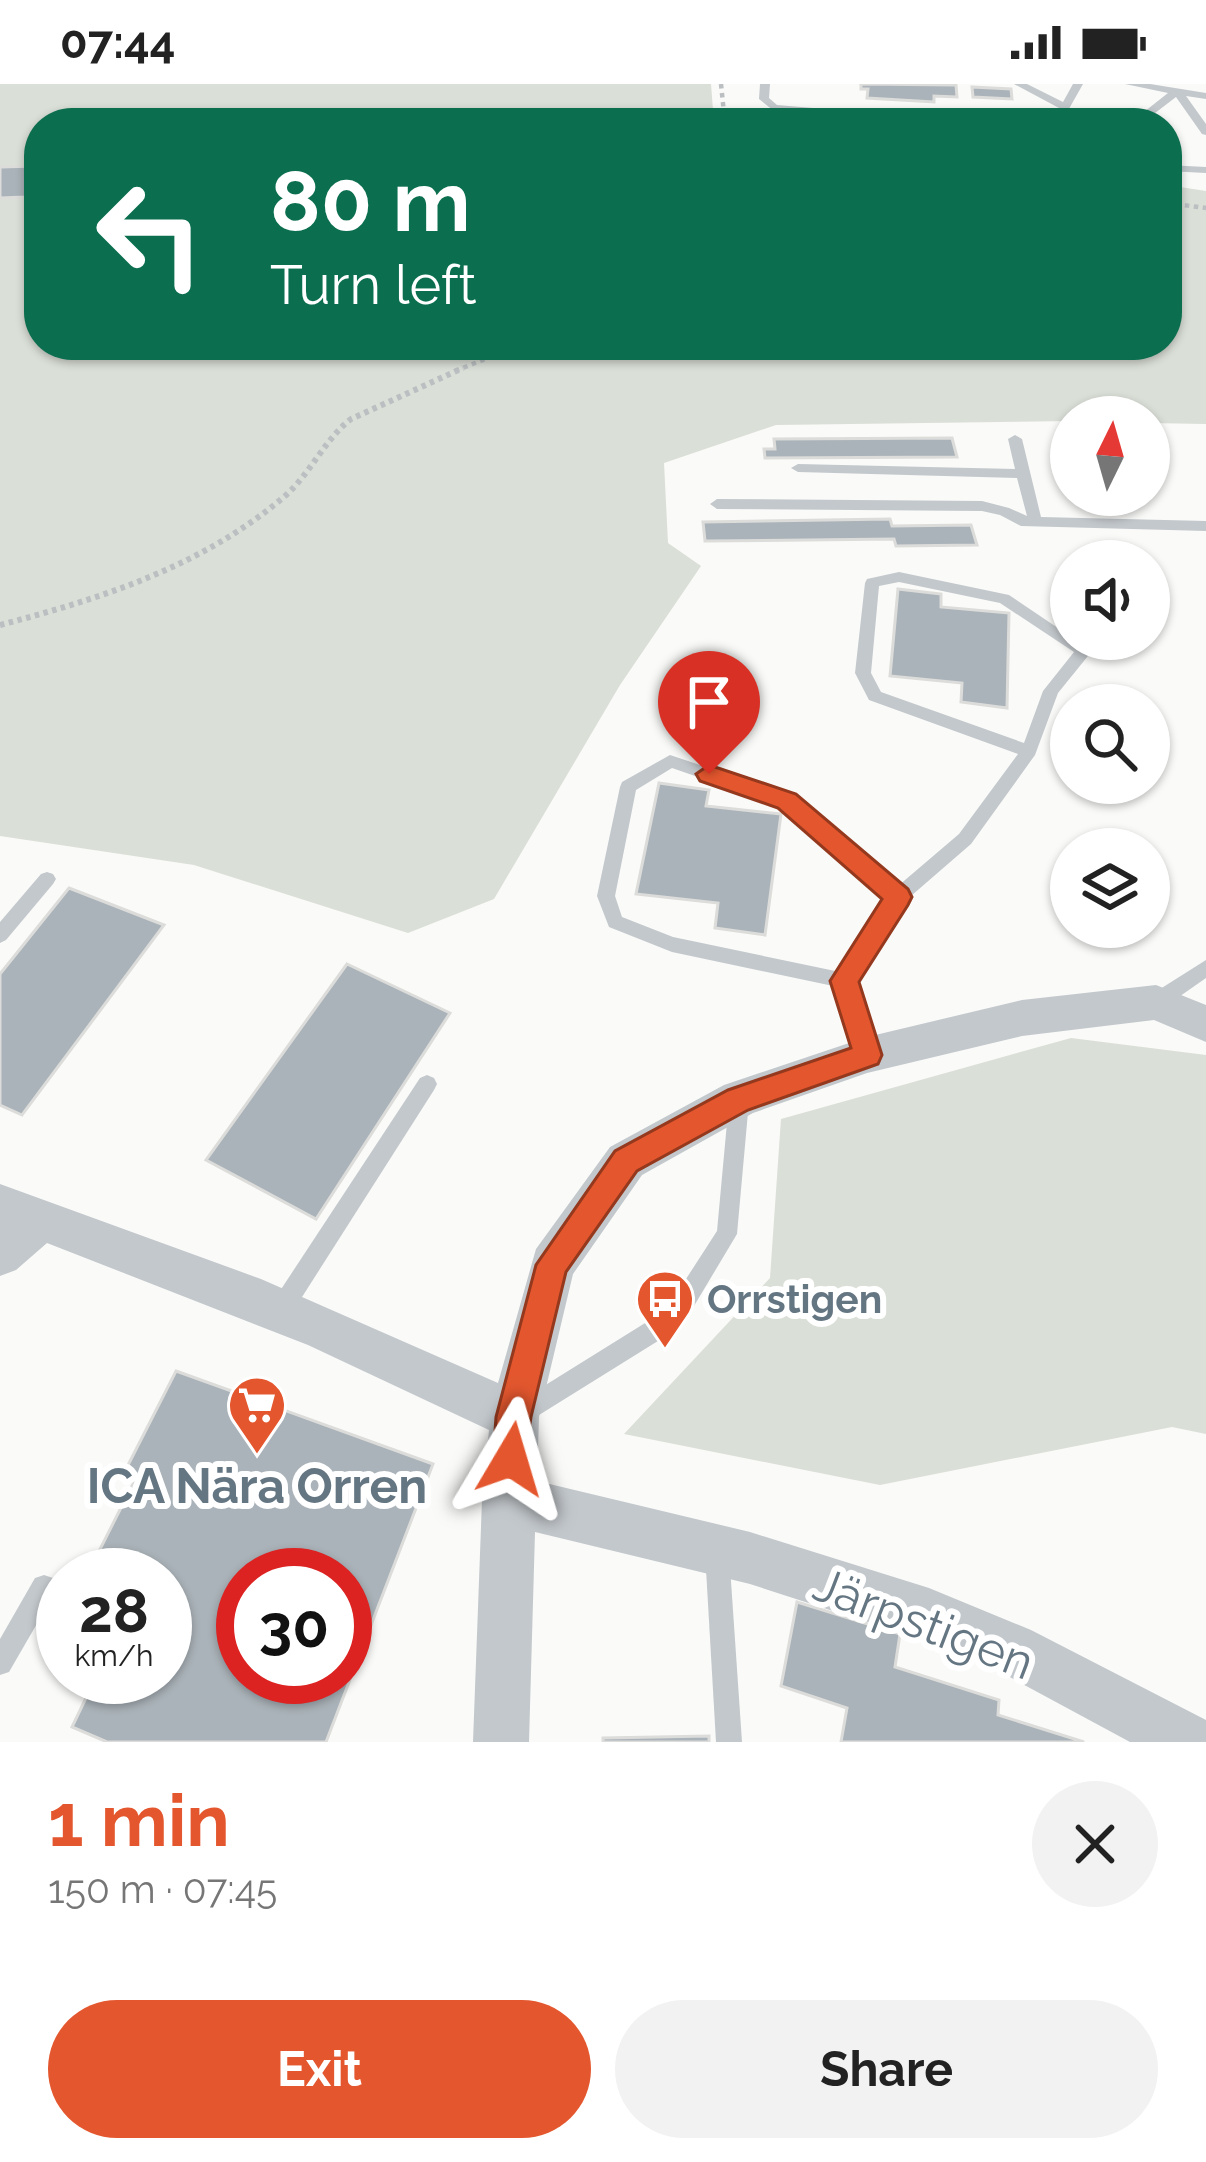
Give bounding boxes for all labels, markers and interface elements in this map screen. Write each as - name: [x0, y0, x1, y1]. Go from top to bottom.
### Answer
- text: 07:44: [60, 16, 175, 69]
- text: 80 m: [270, 152, 471, 251]
- icon: left: [72, 156, 228, 312]
- text: Turn left: [270, 253, 477, 317]
- north arrow: [1050, 396, 1170, 516]
- map controls: [1050, 396, 1170, 948]
- button: sound: [1050, 540, 1170, 660]
- pin: [658, 651, 760, 774]
- icon: arrive: [676, 669, 742, 735]
- button: search: [1050, 684, 1170, 804]
- button: layers: [1050, 828, 1170, 948]
- bus stop icon: Orrstigen: [634, 1268, 696, 1350]
- place label: Orrstigen: [707, 1276, 882, 1322]
- supermarket icon: ICA Nära Orren: [226, 1374, 288, 1456]
- position arrow: [448, 1396, 574, 1522]
- place label: ICA Nära Orren: [87, 1458, 427, 1514]
- speed limit sign: 30: [216, 1548, 372, 1704]
- street label: Järpstigen: [806, 1555, 1042, 1691]
- text: 28: [79, 1576, 149, 1646]
- text: km/h: [74, 1638, 154, 1673]
- text: 1 min: [48, 1778, 230, 1863]
- button: close: [1032, 1781, 1158, 1907]
- text: 150 m · 07:45: [48, 1866, 277, 1912]
- button: Exit: [48, 2000, 591, 2138]
- button: Share: [615, 2000, 1158, 2138]

